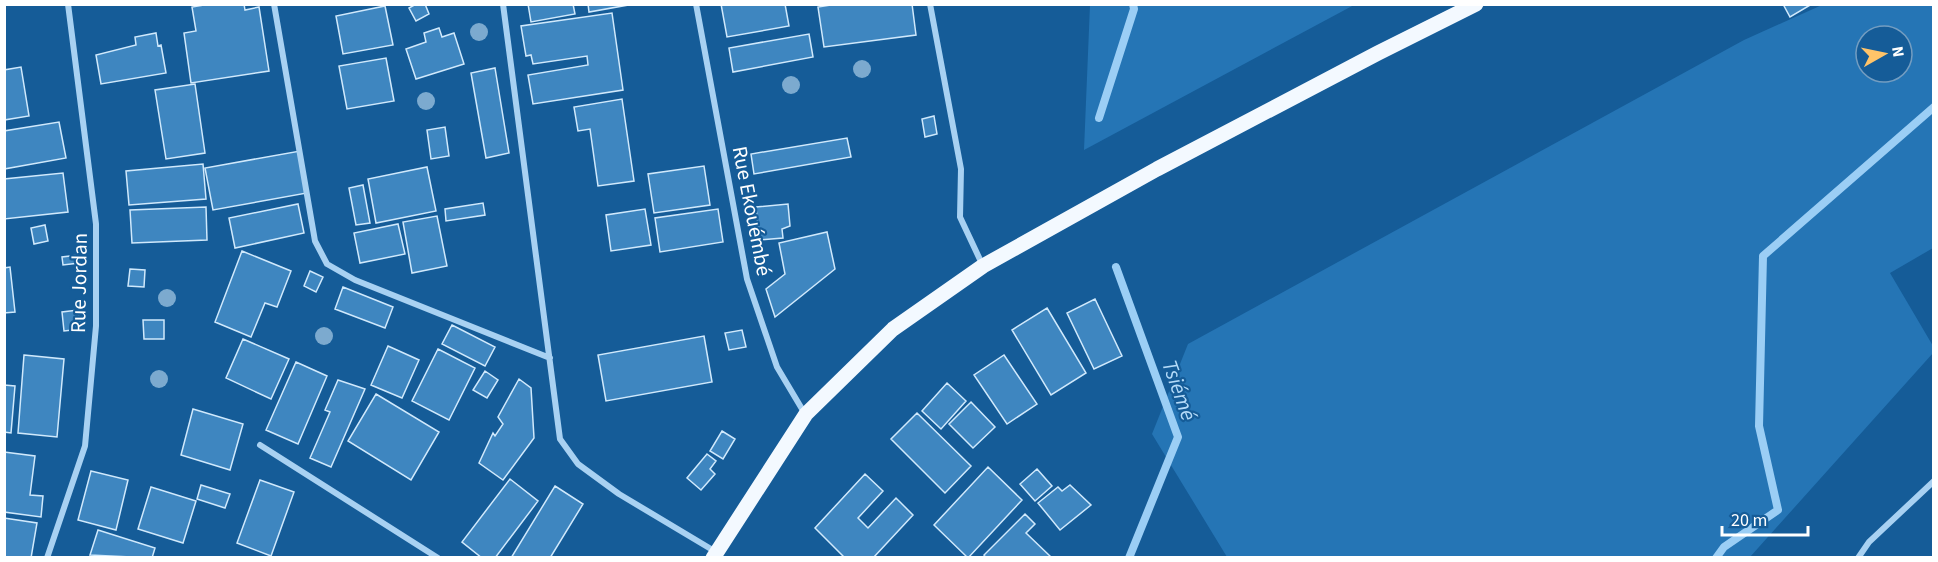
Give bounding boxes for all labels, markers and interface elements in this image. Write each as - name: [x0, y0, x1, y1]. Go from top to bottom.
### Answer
- north arrow: [1854, 24, 1914, 84]
- text: N: [1886, 45, 1910, 59]
- street label: Rue Ekouémbé: [725, 143, 779, 279]
- street label: Rue Jordan: [63, 233, 95, 333]
- water label: Tsiémé: [1153, 355, 1205, 426]
- scale bar: [1722, 499, 1808, 537]
- text: 20 m: [1731, 508, 1767, 533]

